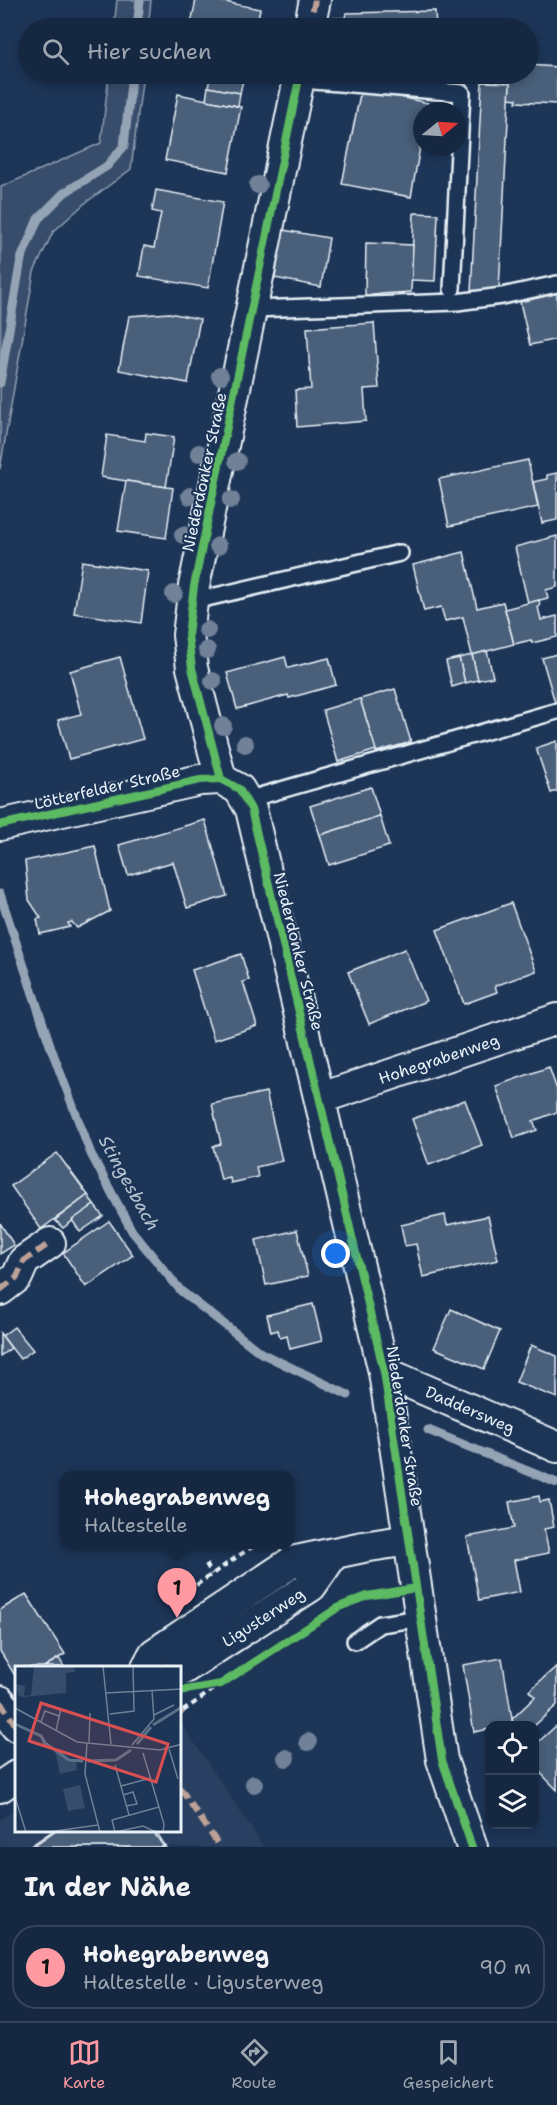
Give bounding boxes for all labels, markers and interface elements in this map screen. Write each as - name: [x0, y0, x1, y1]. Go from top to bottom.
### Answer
- search box: [18, 18, 539, 84]
- icon: search: [39, 35, 72, 68]
- text: Hier suchen: [87, 37, 212, 66]
- north arrow: [413, 102, 467, 156]
- street label: Niederdonker Straße: [177, 391, 232, 554]
- street label: Lötterfelder Straße: [32, 760, 182, 814]
- street label: Niederdonker Straße: [269, 870, 328, 1032]
- street label: Hohegrabenweg: [376, 1029, 502, 1089]
- water label: Stingesbach: [93, 1131, 165, 1235]
- your location: [321, 1239, 350, 1268]
- street label: Niederdonker Straße: [381, 1344, 428, 1508]
- street label: Daddersweg: [422, 1381, 518, 1439]
- popup: [60, 1471, 294, 1549]
- text: Hohegrabenweg: [84, 1483, 270, 1512]
- text: Haltestelle: [84, 1512, 188, 1538]
- pin: 1: [158, 1568, 196, 1618]
- street label: Ligusterweg: [218, 1583, 309, 1652]
- inset map: [15, 1666, 182, 1832]
- map controls: [485, 1721, 539, 1829]
- button: locate: [485, 1721, 539, 1775]
- button: layers: [485, 1775, 539, 1829]
- text: In der Nähe: [24, 1869, 191, 1904]
- text: Hohegrabenweg: [83, 1940, 269, 1969]
- text: 1: [41, 1954, 50, 1980]
- text: 90 m: [479, 1954, 531, 1980]
- text: Haltestelle · Ligusterweg: [83, 1969, 324, 1995]
- tab: Karte: [63, 2036, 105, 2093]
- tab: Route: [232, 2036, 277, 2093]
- tab: Gespeichert: [403, 2036, 494, 2093]

